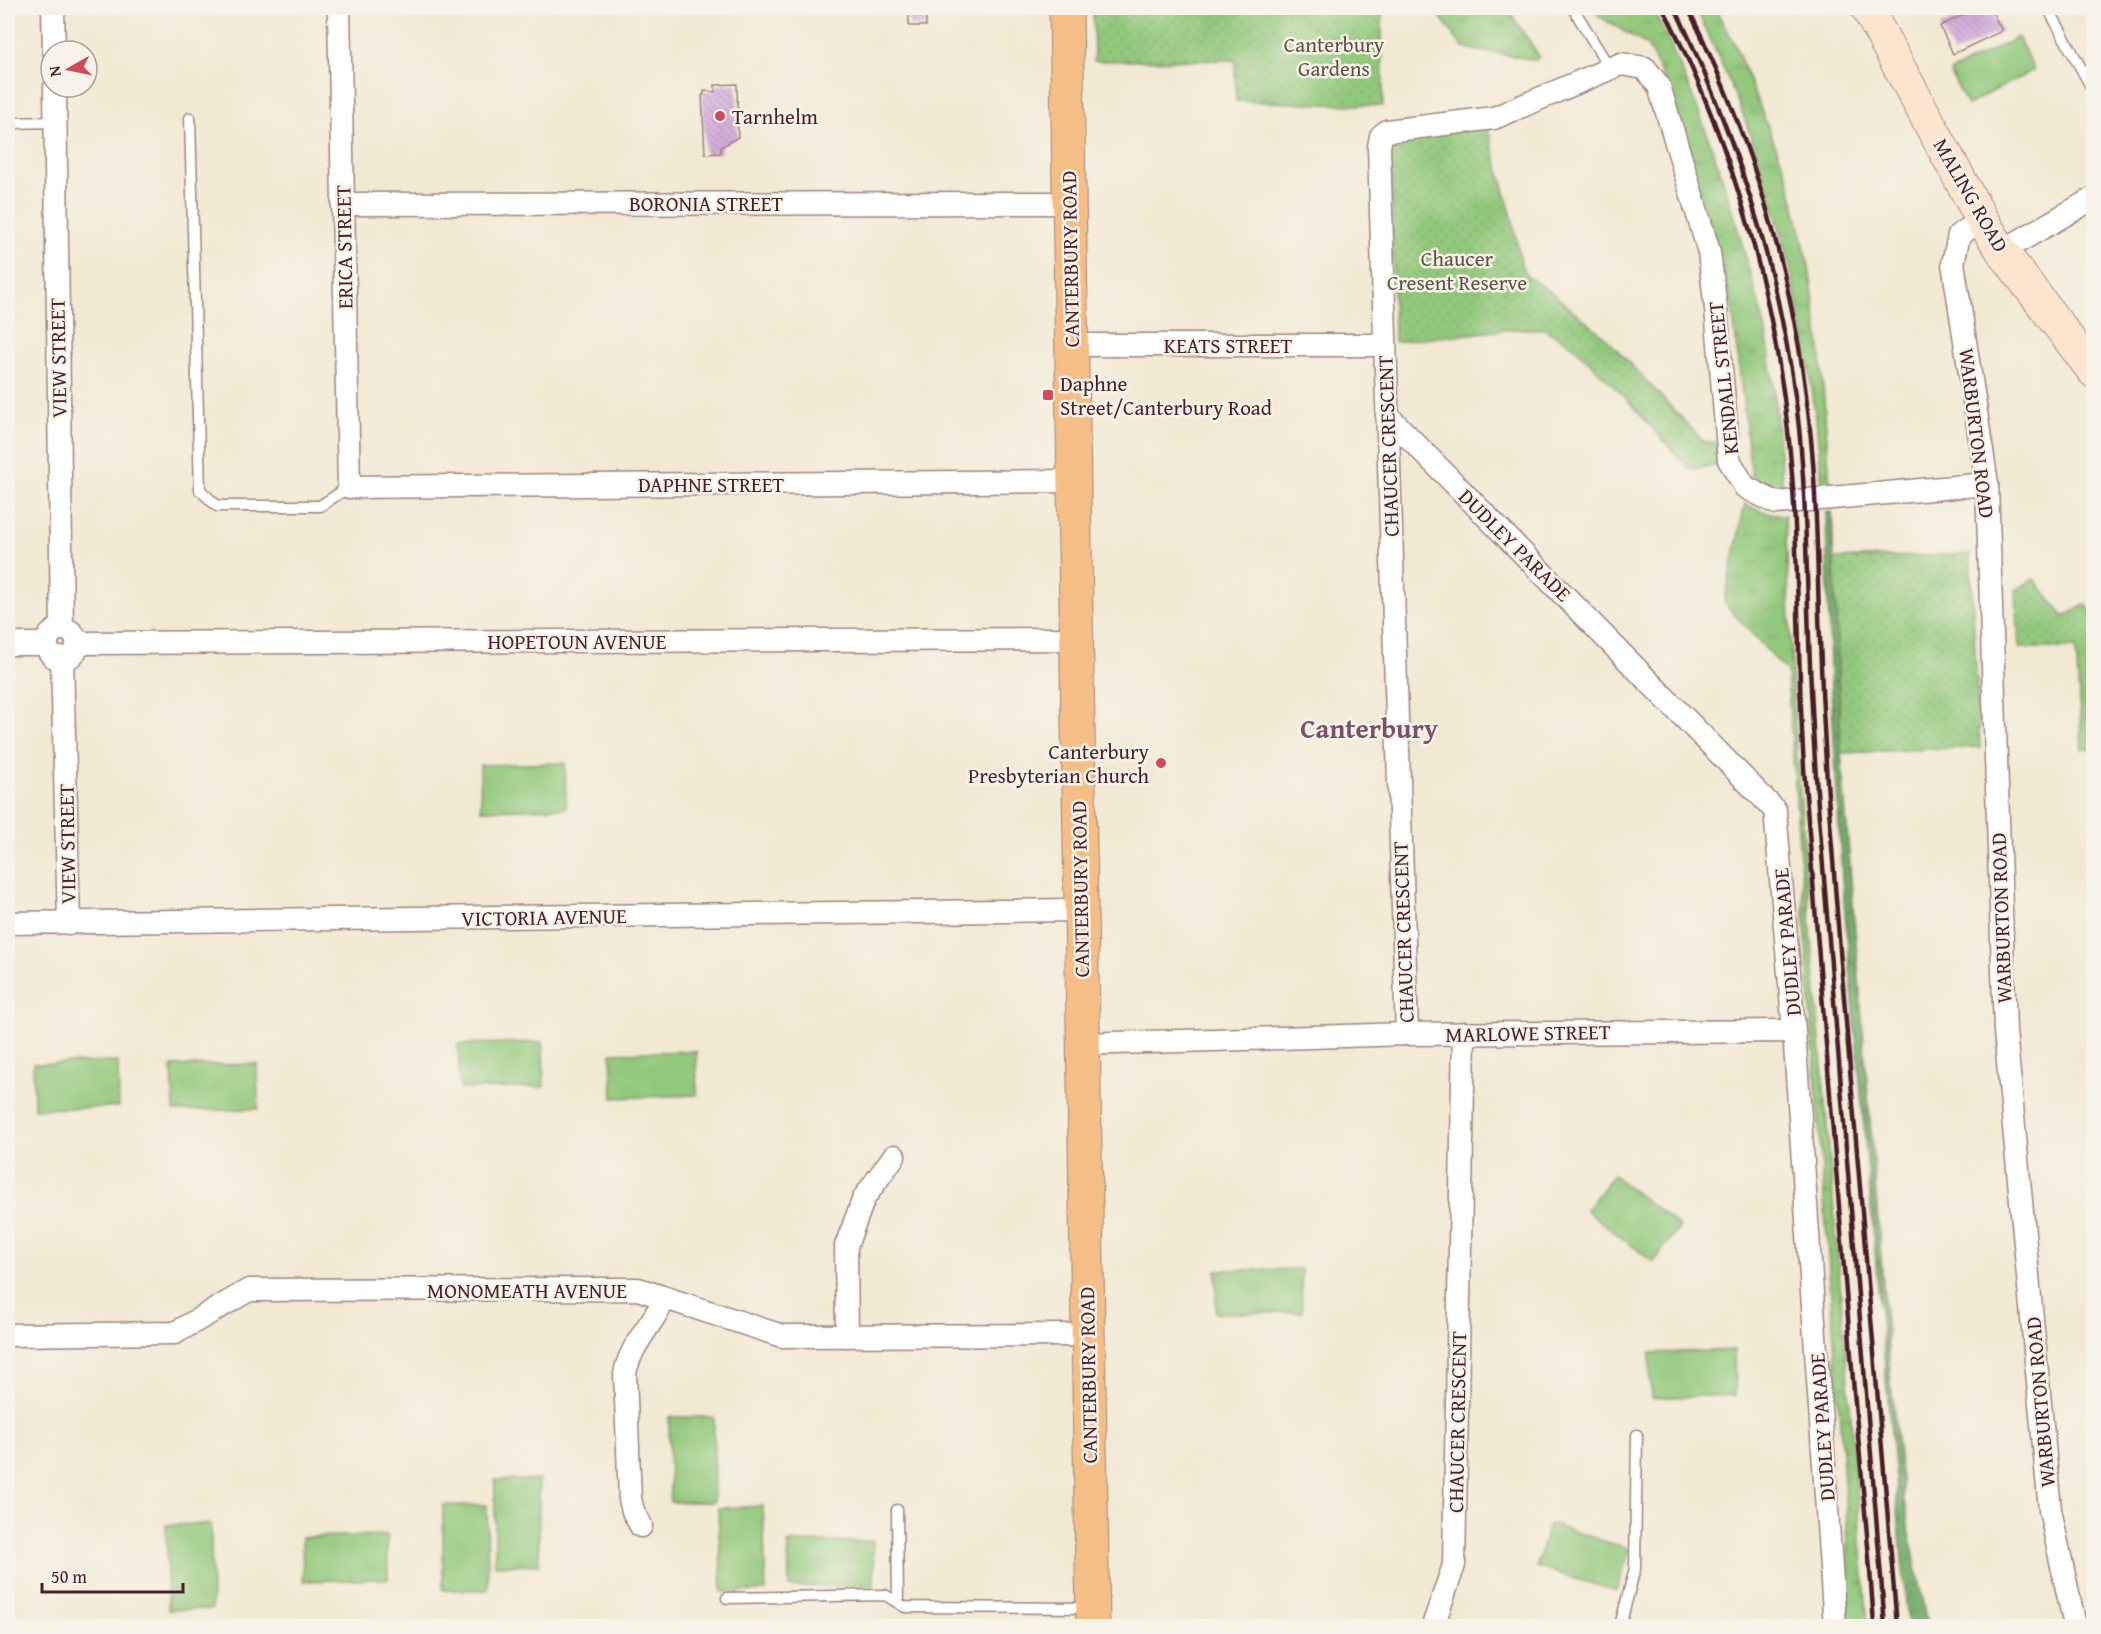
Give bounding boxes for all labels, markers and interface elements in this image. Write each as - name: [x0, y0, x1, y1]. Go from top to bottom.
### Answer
- park label: Canterbury Gardens: [1284, 29, 1385, 84]
- north arrow: [39, 39, 99, 99]
- text: N: [41, 64, 67, 79]
- place label: Tarnhelm: [732, 101, 818, 132]
- marker: Tarnhelm: [713, 109, 727, 123]
- street label: MALING ROAD: [1926, 132, 2016, 258]
- street label: CANTERBURY ROAD: [1053, 170, 1087, 348]
- street label: ERICA STREET: [327, 184, 361, 310]
- street label: BORONIA STREET: [629, 188, 783, 219]
- park label: Chaucer Cresent Reserve: [1387, 243, 1527, 298]
- street label: VIEW STREET: [41, 297, 75, 418]
- street label: KENDALL STREET: [1700, 300, 1746, 456]
- street label: KEATS STREET: [1164, 330, 1292, 361]
- street label: WARBURTON ROAD: [1951, 346, 2003, 520]
- street label: CHAUCER CRESCENT: [1369, 354, 1407, 537]
- place label: Daphne Street/Canterbury Road: [1060, 368, 1273, 423]
- marker: Daphne Street/Canterbury Road: [1041, 388, 1055, 402]
- street label: DAPHNE STREET: [638, 469, 784, 500]
- street label: DUDLEY PARADE: [1452, 482, 1579, 609]
- street label: HOPETOUN AVENUE: [488, 626, 667, 657]
- district label: Canterbury: [1300, 708, 1438, 748]
- place label: Canterbury Presbyterian Church: [968, 736, 1150, 791]
- marker: Canterbury Presbyterian Church: [1154, 756, 1168, 770]
- street label: VIEW STREET: [50, 783, 84, 904]
- street label: CANTERBURY ROAD: [1063, 800, 1097, 978]
- street label: WARBURTON ROAD: [1983, 832, 2019, 1004]
- street label: CHAUCER CRESCENT: [1384, 840, 1422, 1023]
- street label: DUDLEY PARADE: [1765, 866, 1809, 1017]
- street label: VICTORIA AVENUE: [461, 900, 627, 934]
- street label: MARLOWE STREET: [1445, 1016, 1611, 1050]
- street label: MONOMEATH AVENUE: [427, 1275, 627, 1306]
- street label: CANTERBURY ROAD: [1071, 1286, 1105, 1464]
- street label: WARBURTON ROAD: [2017, 1315, 2063, 1489]
- street label: CHAUCER CRESCENT: [1440, 1331, 1474, 1513]
- street label: DUDLEY PARADE: [1801, 1352, 1843, 1502]
- scale bar: [42, 1556, 183, 1594]
- text: 50 m: [51, 1563, 87, 1590]

